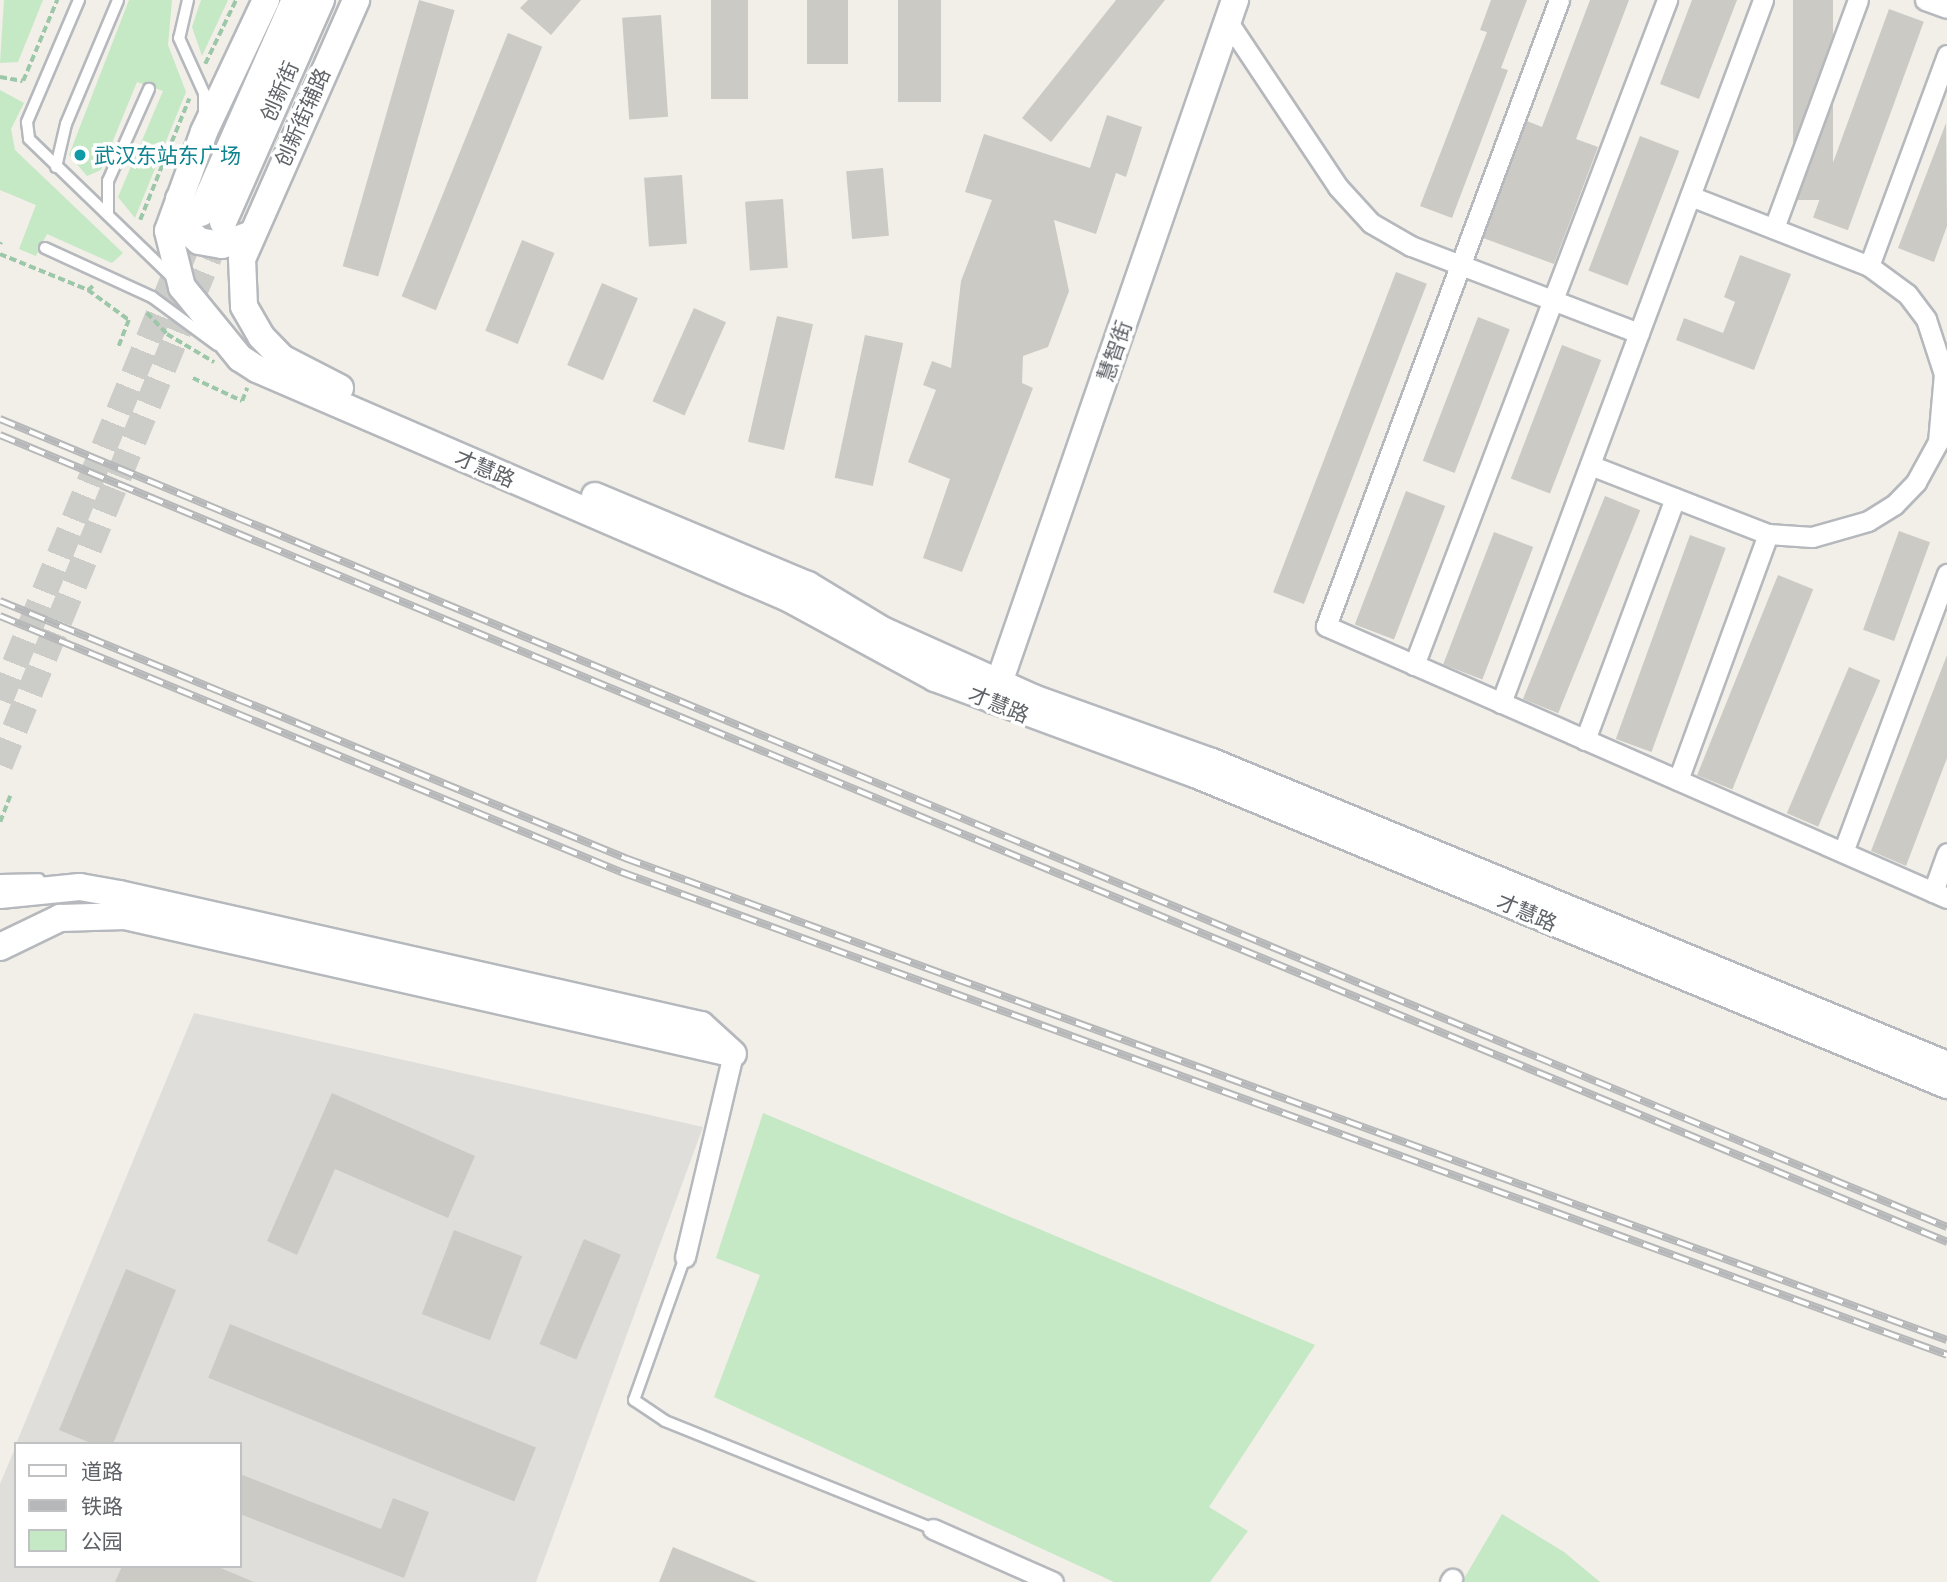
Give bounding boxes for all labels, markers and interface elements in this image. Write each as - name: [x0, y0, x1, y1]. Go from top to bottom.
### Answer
- street label: 创新街: [255, 57, 303, 125]
- street label: 创新街辅路: [269, 64, 335, 170]
- place label: 武汉东站东广场: [94, 142, 241, 168]
- marker: 武汉东站东广场: [72, 147, 88, 163]
- street label: 慧智街: [1092, 317, 1136, 385]
- street label: 才慧路: [451, 444, 519, 492]
- street label: 才慧路: [965, 681, 1033, 727]
- street label: 才慧路: [1493, 888, 1561, 936]
- legend: [14, 1442, 242, 1568]
- text: 道路: [81, 1455, 123, 1487]
- text: 铁路: [81, 1490, 123, 1522]
- text: 公园: [81, 1525, 123, 1557]

